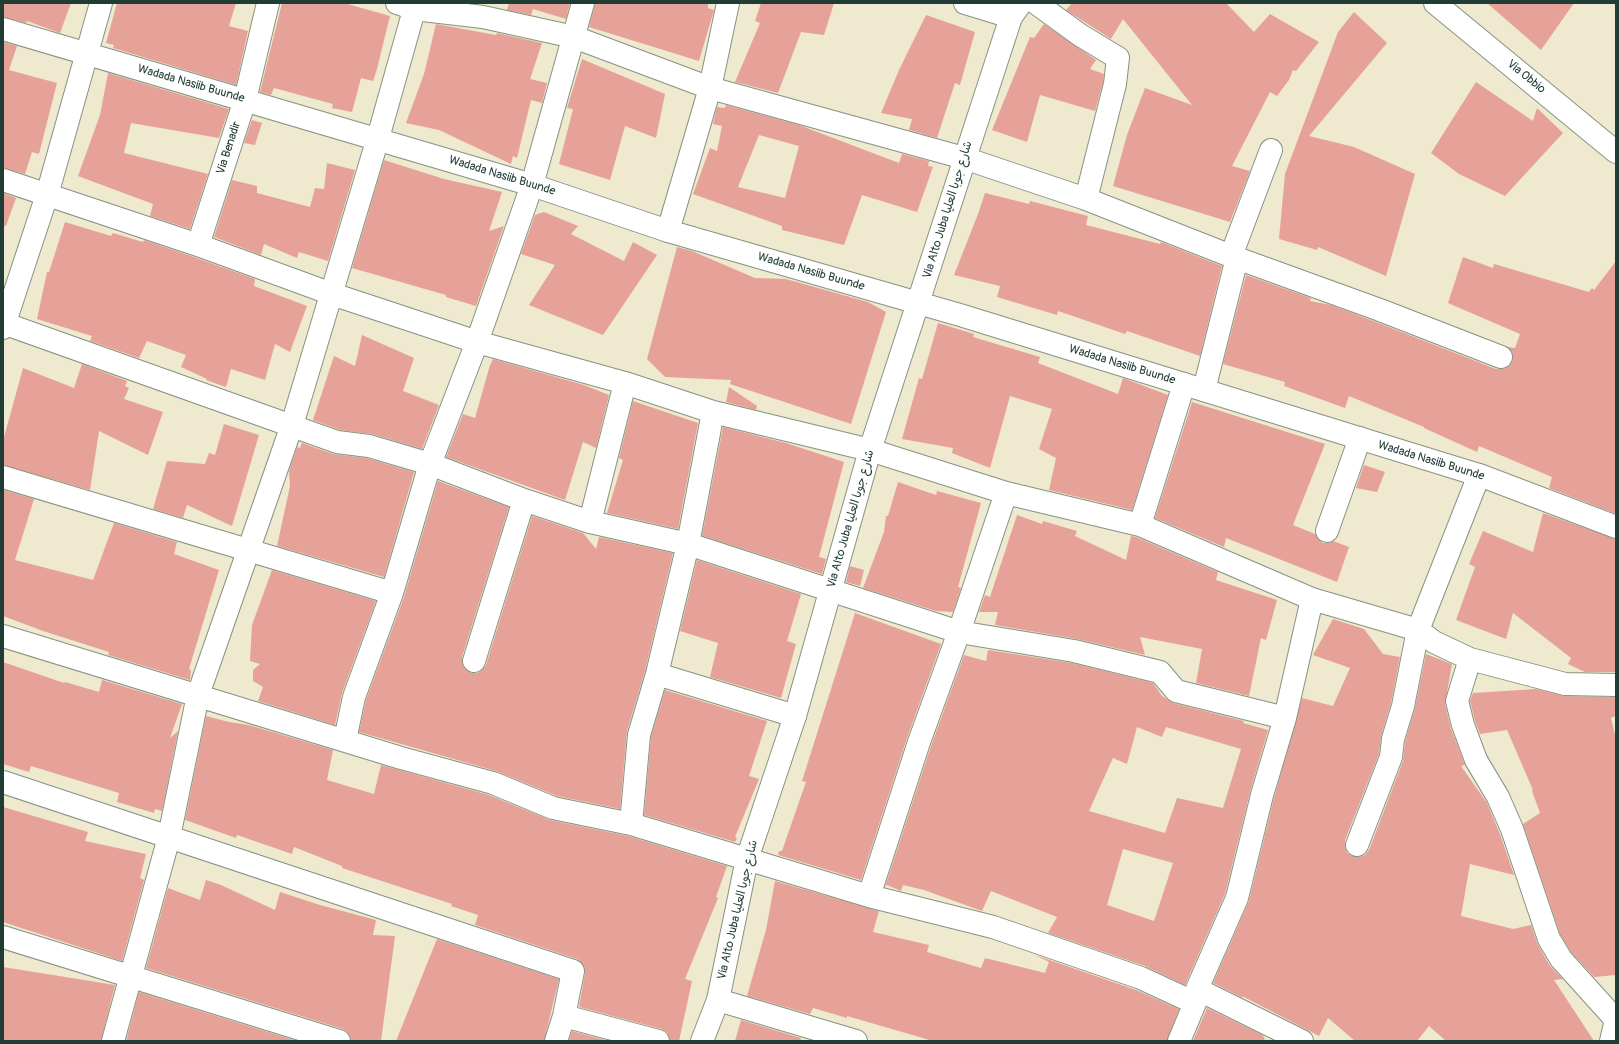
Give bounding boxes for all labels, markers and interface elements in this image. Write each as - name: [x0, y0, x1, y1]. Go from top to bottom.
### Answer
- street label: Via Obbio: [1504, 57, 1548, 97]
- street label: Wadada Nasiib Buunde: [136, 62, 246, 106]
- street label: Via Benadir: [214, 120, 244, 176]
- street label: Via Alto Juba شارع جوبا العليا: [920, 140, 976, 280]
- street label: Wadada Nasiib Buunde: [447, 153, 557, 199]
- street label: Wadada Nasiib Buunde: [756, 250, 866, 294]
- street label: Wadada Nasiib Buunde: [1067, 342, 1177, 388]
- street label: Wadada Nasiib Buunde: [1376, 438, 1486, 484]
- street label: Via Alto Juba شارع جوبا العليا: [824, 448, 878, 590]
- street label: Via Alto Juba شارع جوبا العليا: [715, 839, 761, 981]

